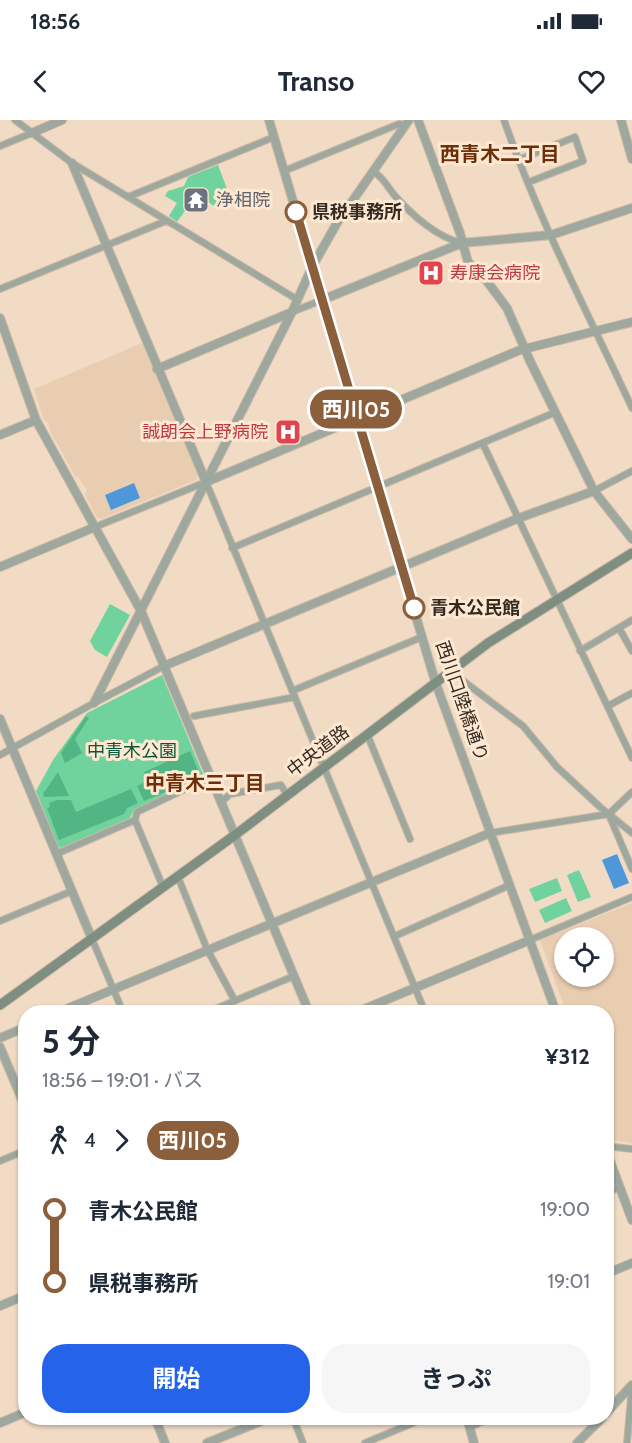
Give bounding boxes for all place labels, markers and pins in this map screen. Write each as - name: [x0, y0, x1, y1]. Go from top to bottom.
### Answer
- temple icon: 浄相院: [181, 185, 211, 215]
- place label: 浄相院: [216, 189, 270, 211]
- marker: 県税事務所: [285, 201, 307, 223]
- place label: 県税事務所: [312, 201, 402, 223]
- hospital icon: 寿康会病院: [416, 258, 446, 288]
- place label: 寿康会病院: [450, 262, 540, 284]
- hospital icon: 誠朗会上野病院: [273, 417, 303, 447]
- place label: 誠朗会上野病院: [142, 421, 268, 443]
- marker: 青木公民館: [403, 597, 425, 619]
- place label: 青木公民館: [430, 597, 520, 619]

